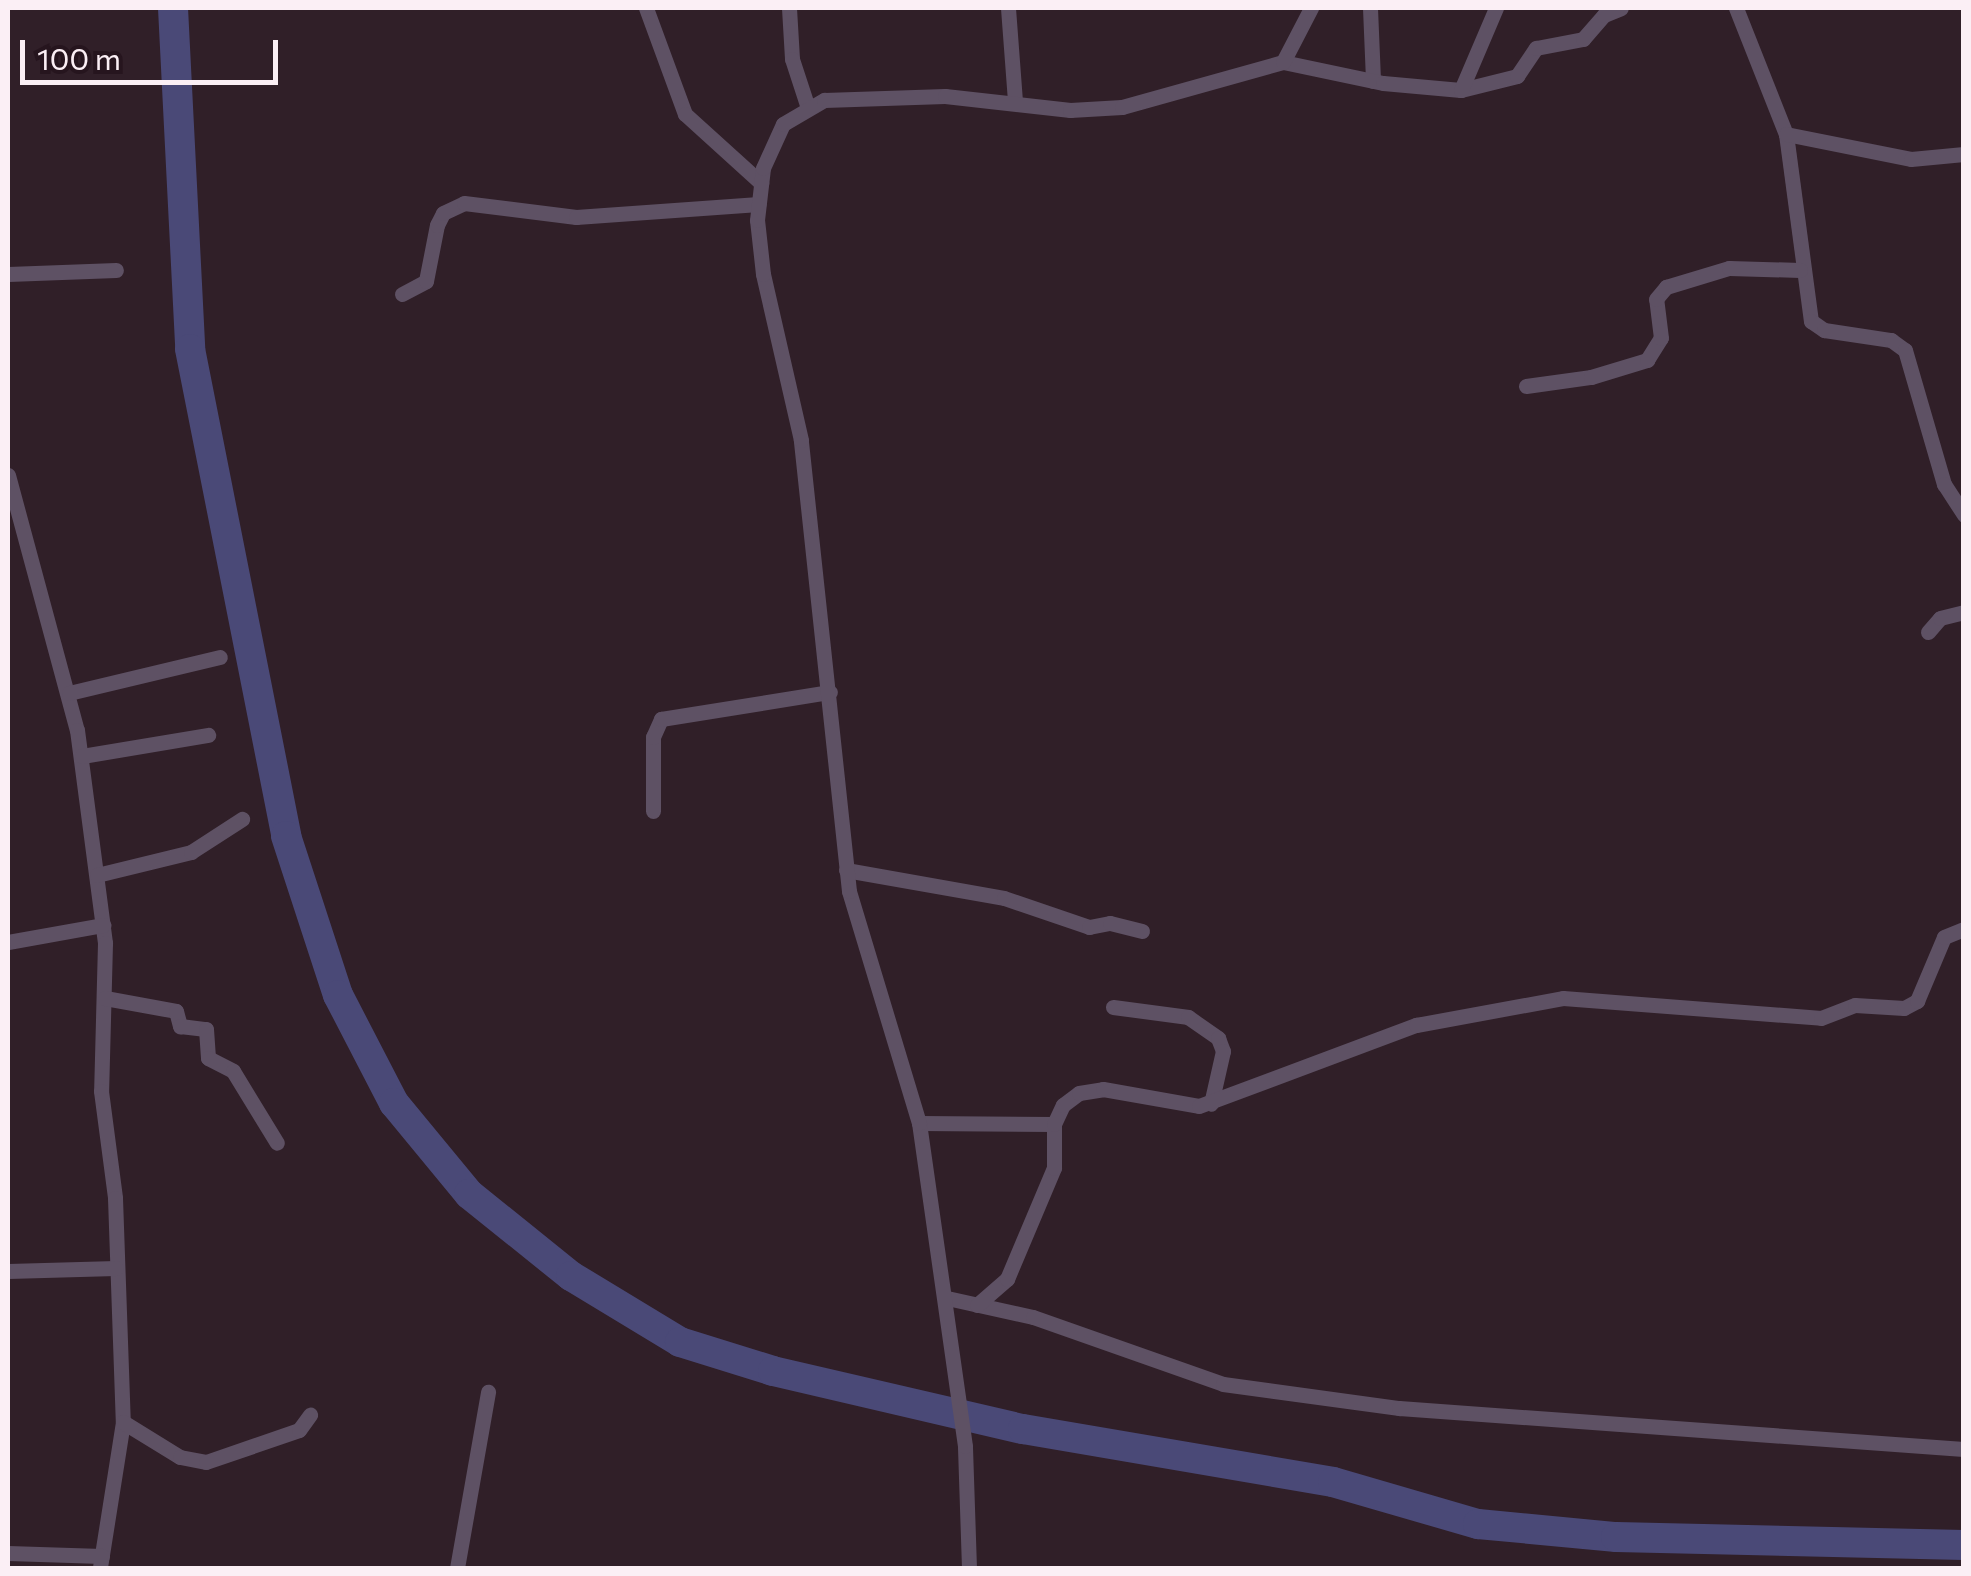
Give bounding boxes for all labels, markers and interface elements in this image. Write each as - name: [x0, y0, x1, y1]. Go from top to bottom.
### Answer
- scale bar: [25, 20, 282, 82]
- text: 100 m: [37, 39, 121, 76]

